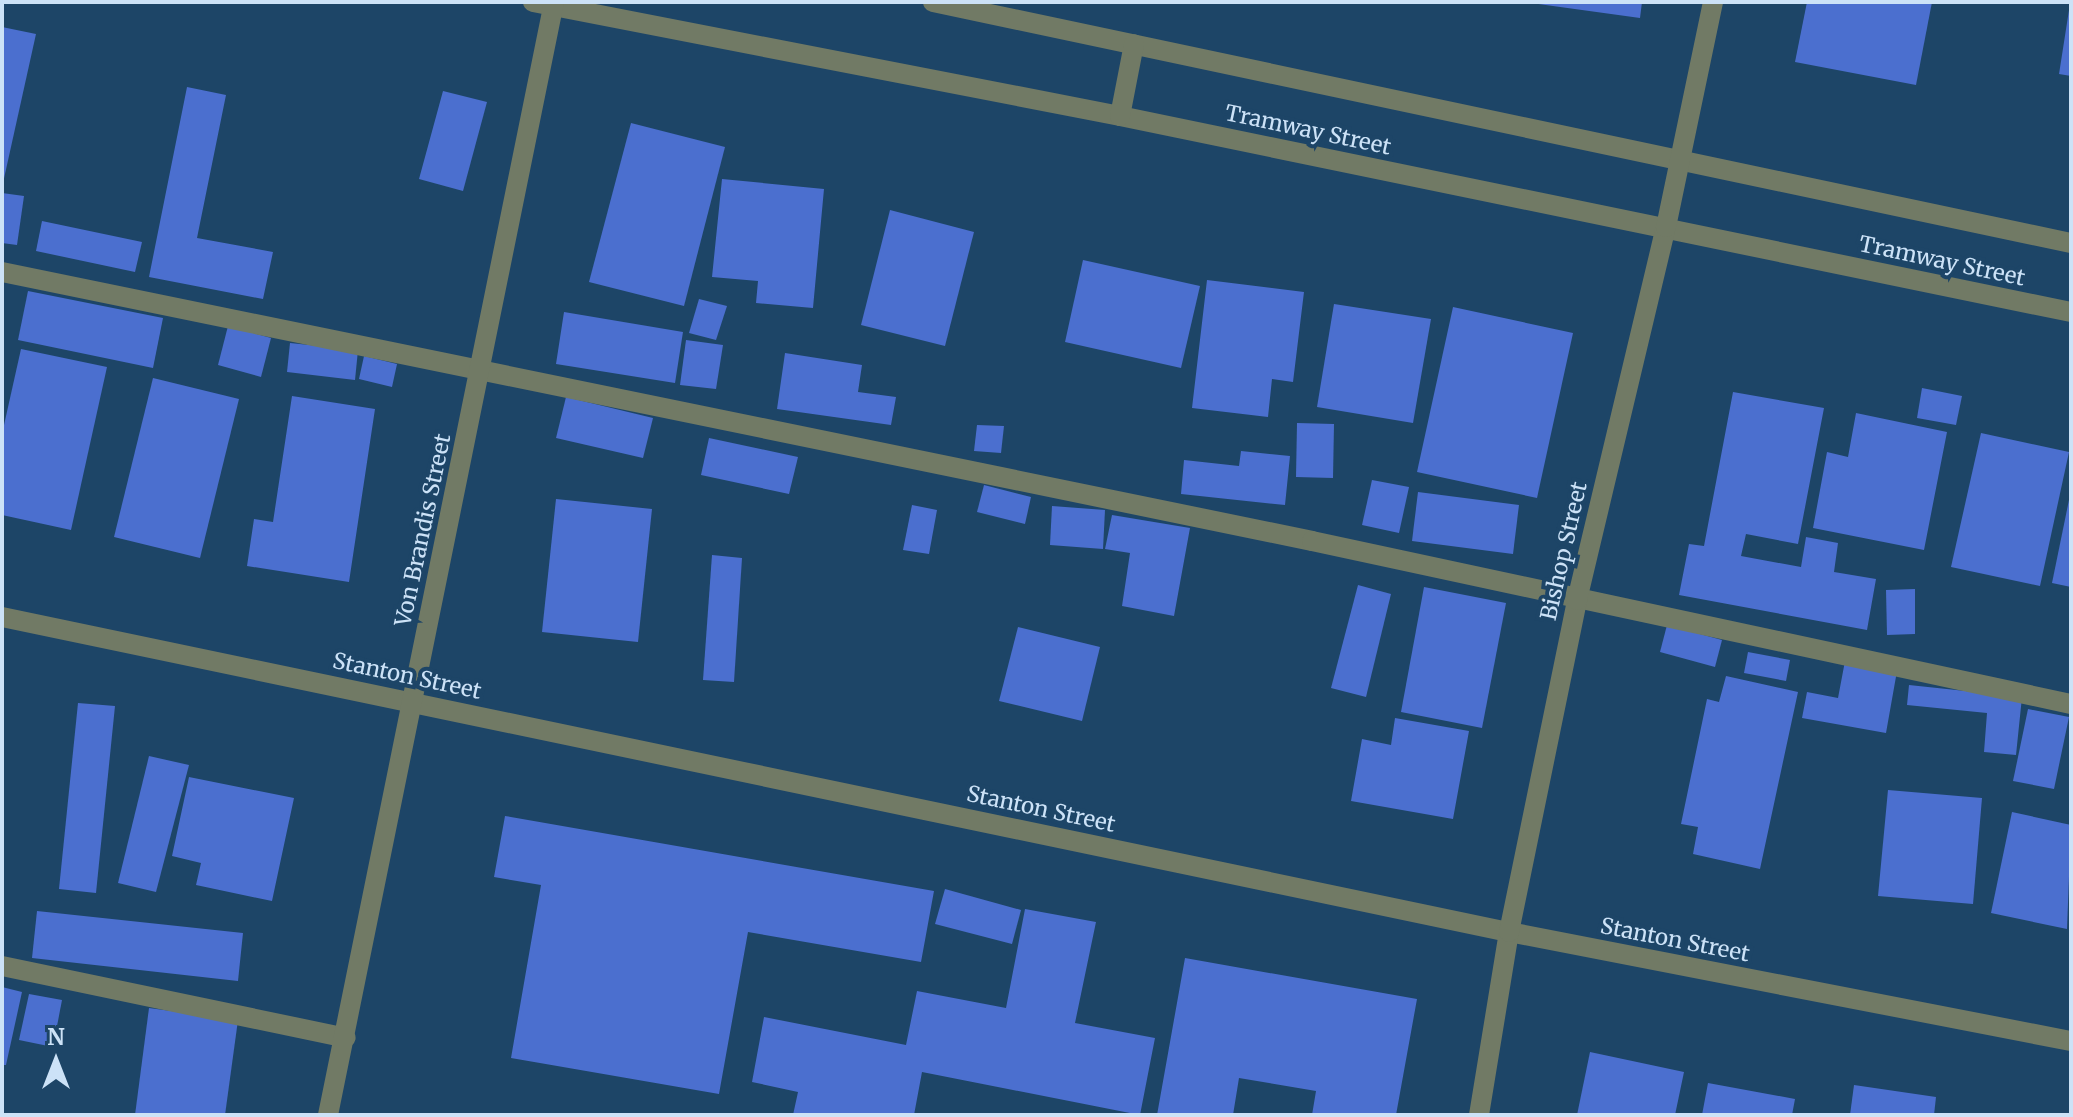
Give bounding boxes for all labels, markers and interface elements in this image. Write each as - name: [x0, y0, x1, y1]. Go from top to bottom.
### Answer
- street label: Tramway Street: [1223, 100, 1393, 160]
- street label: Tramway Street: [1857, 231, 2027, 291]
- street label: Von Brandis Street: [390, 431, 456, 629]
- street label: Bishop Street: [1535, 479, 1593, 623]
- street label: Stanton Street: [330, 647, 484, 705]
- street label: Stanton Street: [964, 780, 1118, 838]
- street label: Stanton Street: [1598, 913, 1752, 967]
- north arrow: [16, 1021, 96, 1101]
- text: N: [47, 1023, 65, 1051]

